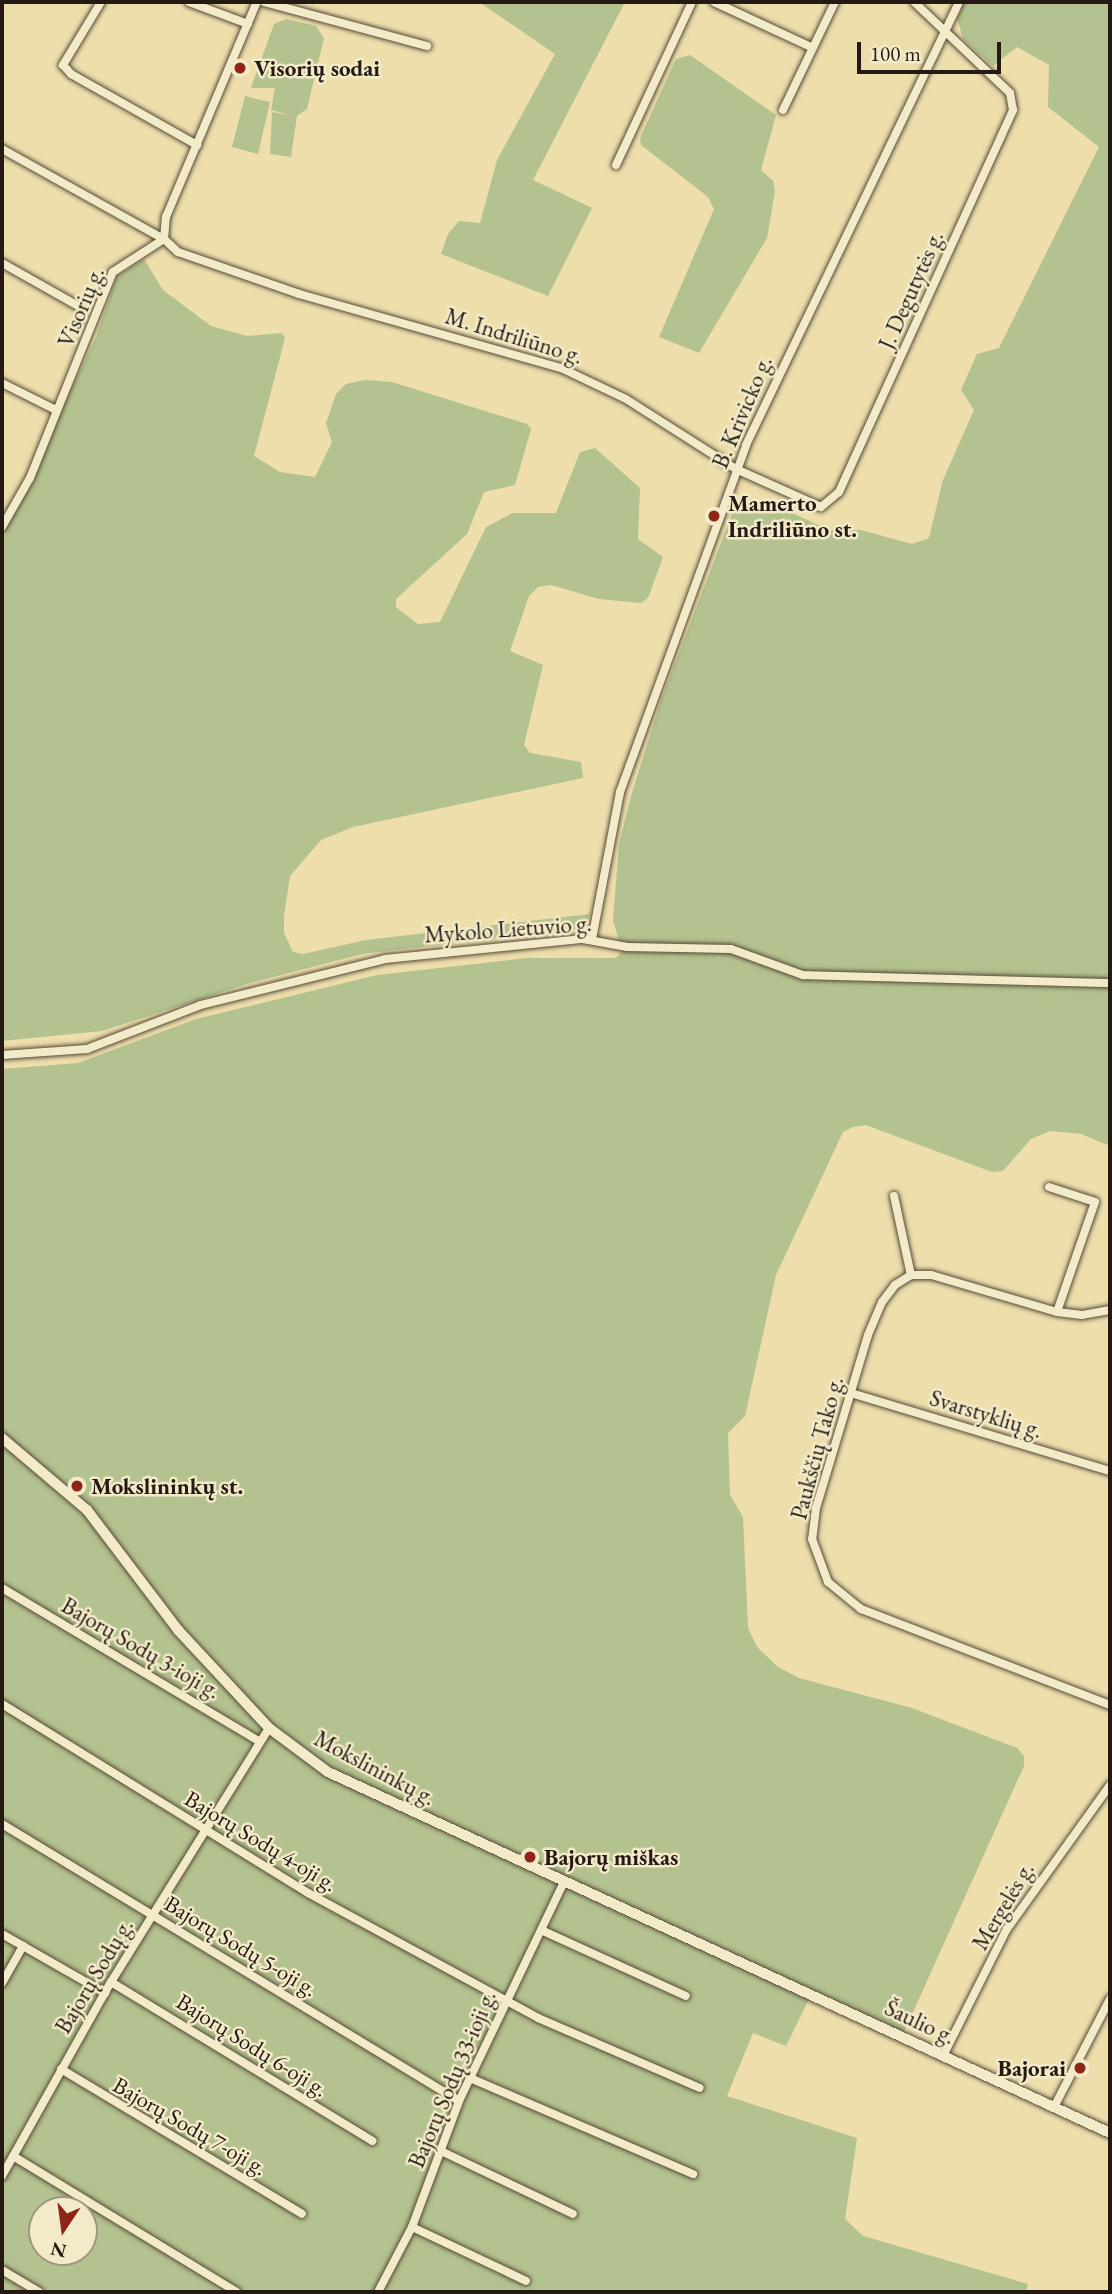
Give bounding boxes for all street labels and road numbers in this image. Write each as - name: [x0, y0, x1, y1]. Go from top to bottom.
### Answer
- street label: J. Degutytės g.: [873, 226, 949, 354]
- street label: Visorių g.: [52, 263, 110, 351]
- street label: M. Indriliūno g.: [442, 302, 586, 370]
- street label: B. Krivicko g.: [706, 352, 778, 472]
- street label: Mykolo Lietuvio g.: [423, 909, 593, 949]
- street label: Paukščių Tako g.: [785, 1373, 849, 1523]
- street label: Svarstyklių g.: [927, 1384, 1045, 1444]
- street label: Bajorų Sodų 3-ioji g.: [57, 1591, 225, 1705]
- street label: Mokslininkų g.: [310, 1725, 440, 1811]
- street label: Bajorų Sodų 4-oji g.: [180, 1785, 342, 1897]
- street label: Mergelės g.: [966, 1857, 1040, 1955]
- street label: Bajorų Sodų 5-oji g.: [160, 1890, 322, 2002]
- street label: Bajorų Sodų g.: [49, 1914, 139, 2038]
- street label: Bajorų Sodų 33-ioji g.: [402, 1986, 502, 2172]
- street label: Bajorų Sodų 6-oji g.: [171, 1987, 333, 2103]
- street label: Šaulio g.: [880, 1994, 960, 2050]
- street label: Bajorų Sodų 7-oji g.: [108, 2071, 272, 2181]

